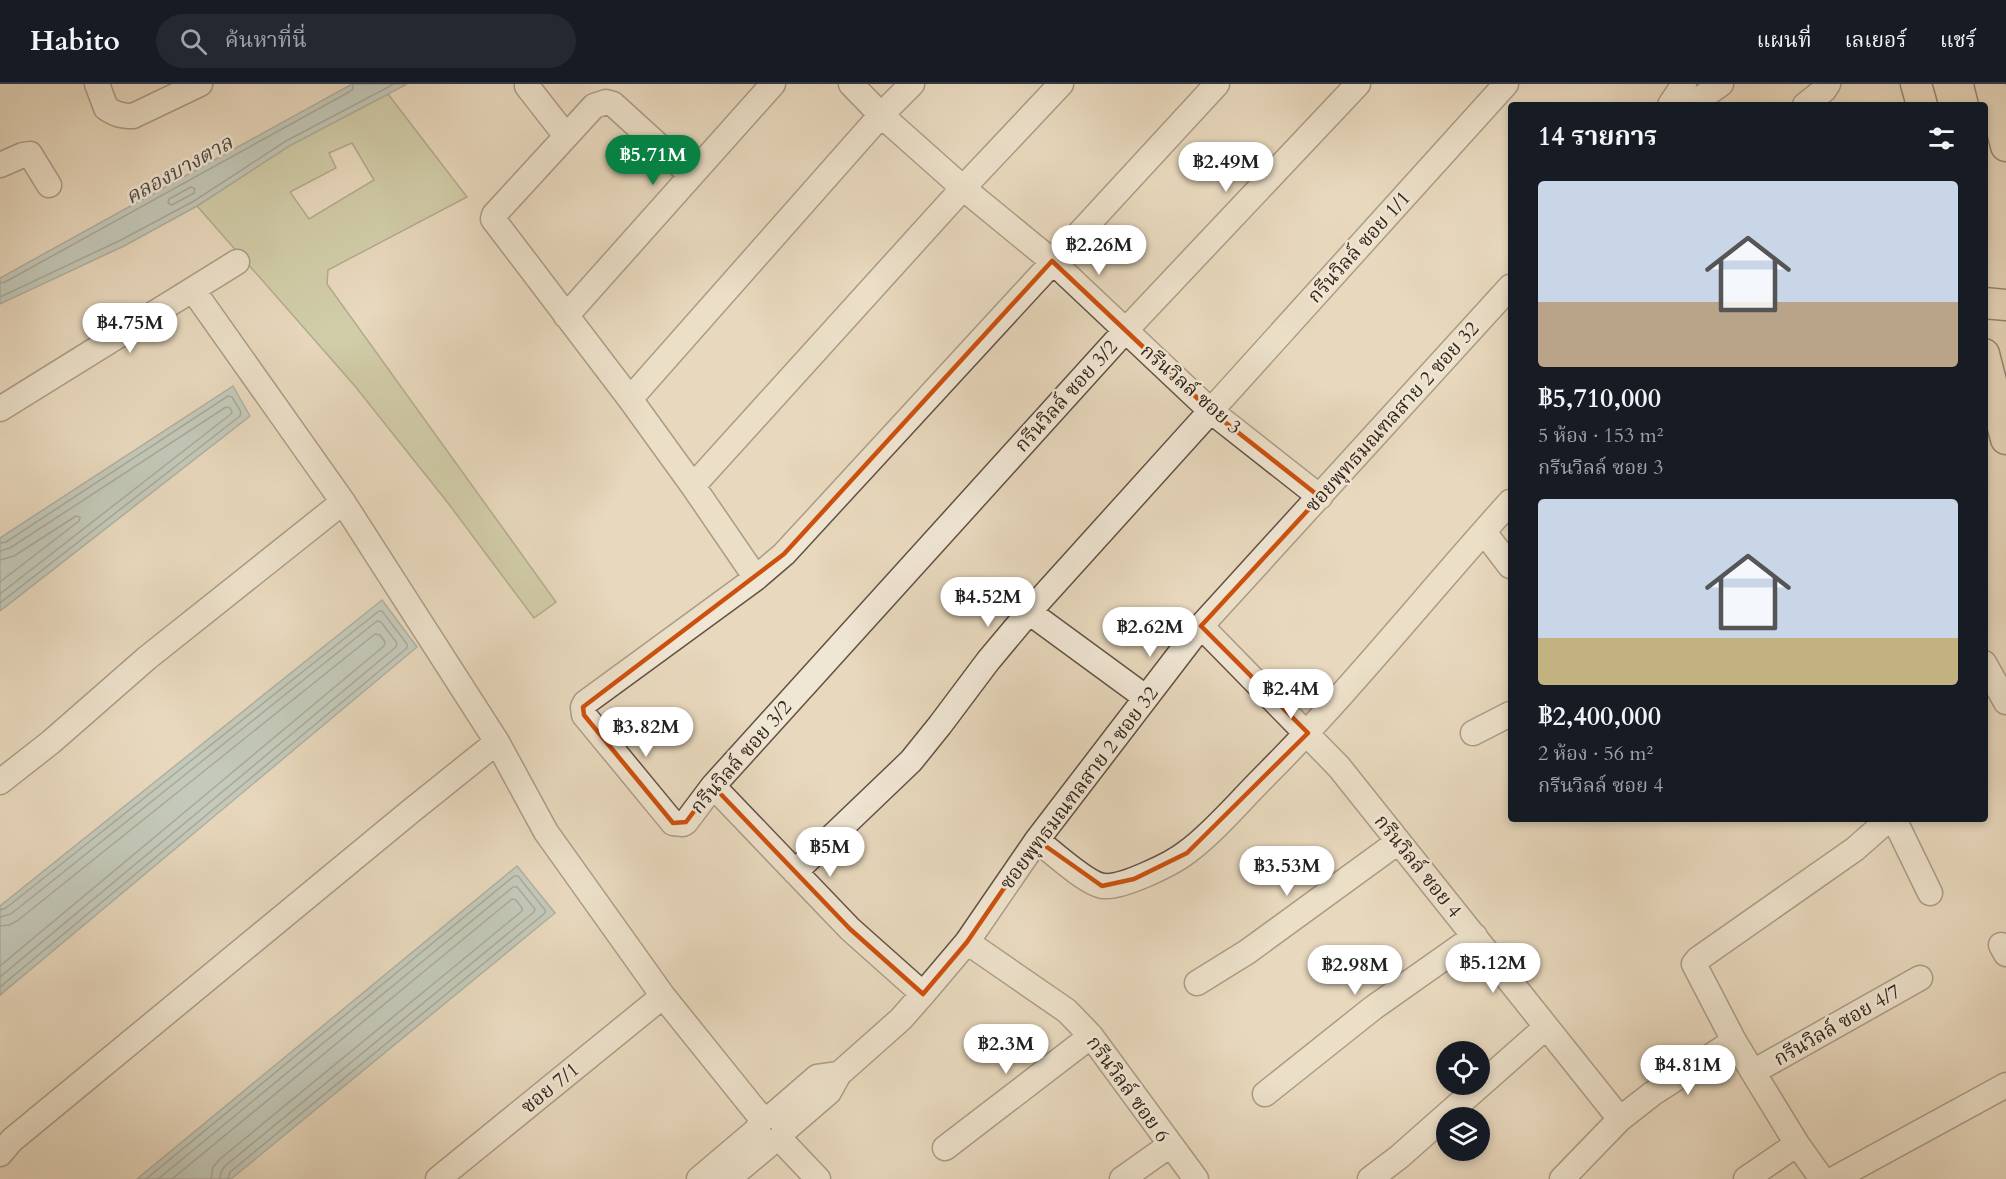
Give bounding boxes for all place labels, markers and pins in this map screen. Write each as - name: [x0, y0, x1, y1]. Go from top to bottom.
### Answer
- pin: ฿5.71M: [604, 135, 702, 186]
- pin: ฿2.49M: [1177, 142, 1275, 193]
- pin: ฿2.26M: [1050, 225, 1148, 276]
- pin: ฿4.75M: [81, 303, 179, 354]
- pin: ฿4.52M: [939, 577, 1037, 628]
- pin: ฿2.62M: [1101, 607, 1199, 658]
- pin: ฿2.4M: [1249, 669, 1333, 720]
- pin: ฿3.82M: [597, 707, 695, 758]
- pin: ฿5M: [801, 827, 859, 878]
- pin: ฿3.53M: [1238, 846, 1336, 897]
- pin: ฿5.12M: [1444, 943, 1542, 994]
- pin: ฿2.98M: [1306, 945, 1404, 996]
- pin: ฿2.3M: [964, 1024, 1048, 1075]
- pin: ฿4.81M: [1639, 1045, 1737, 1096]

